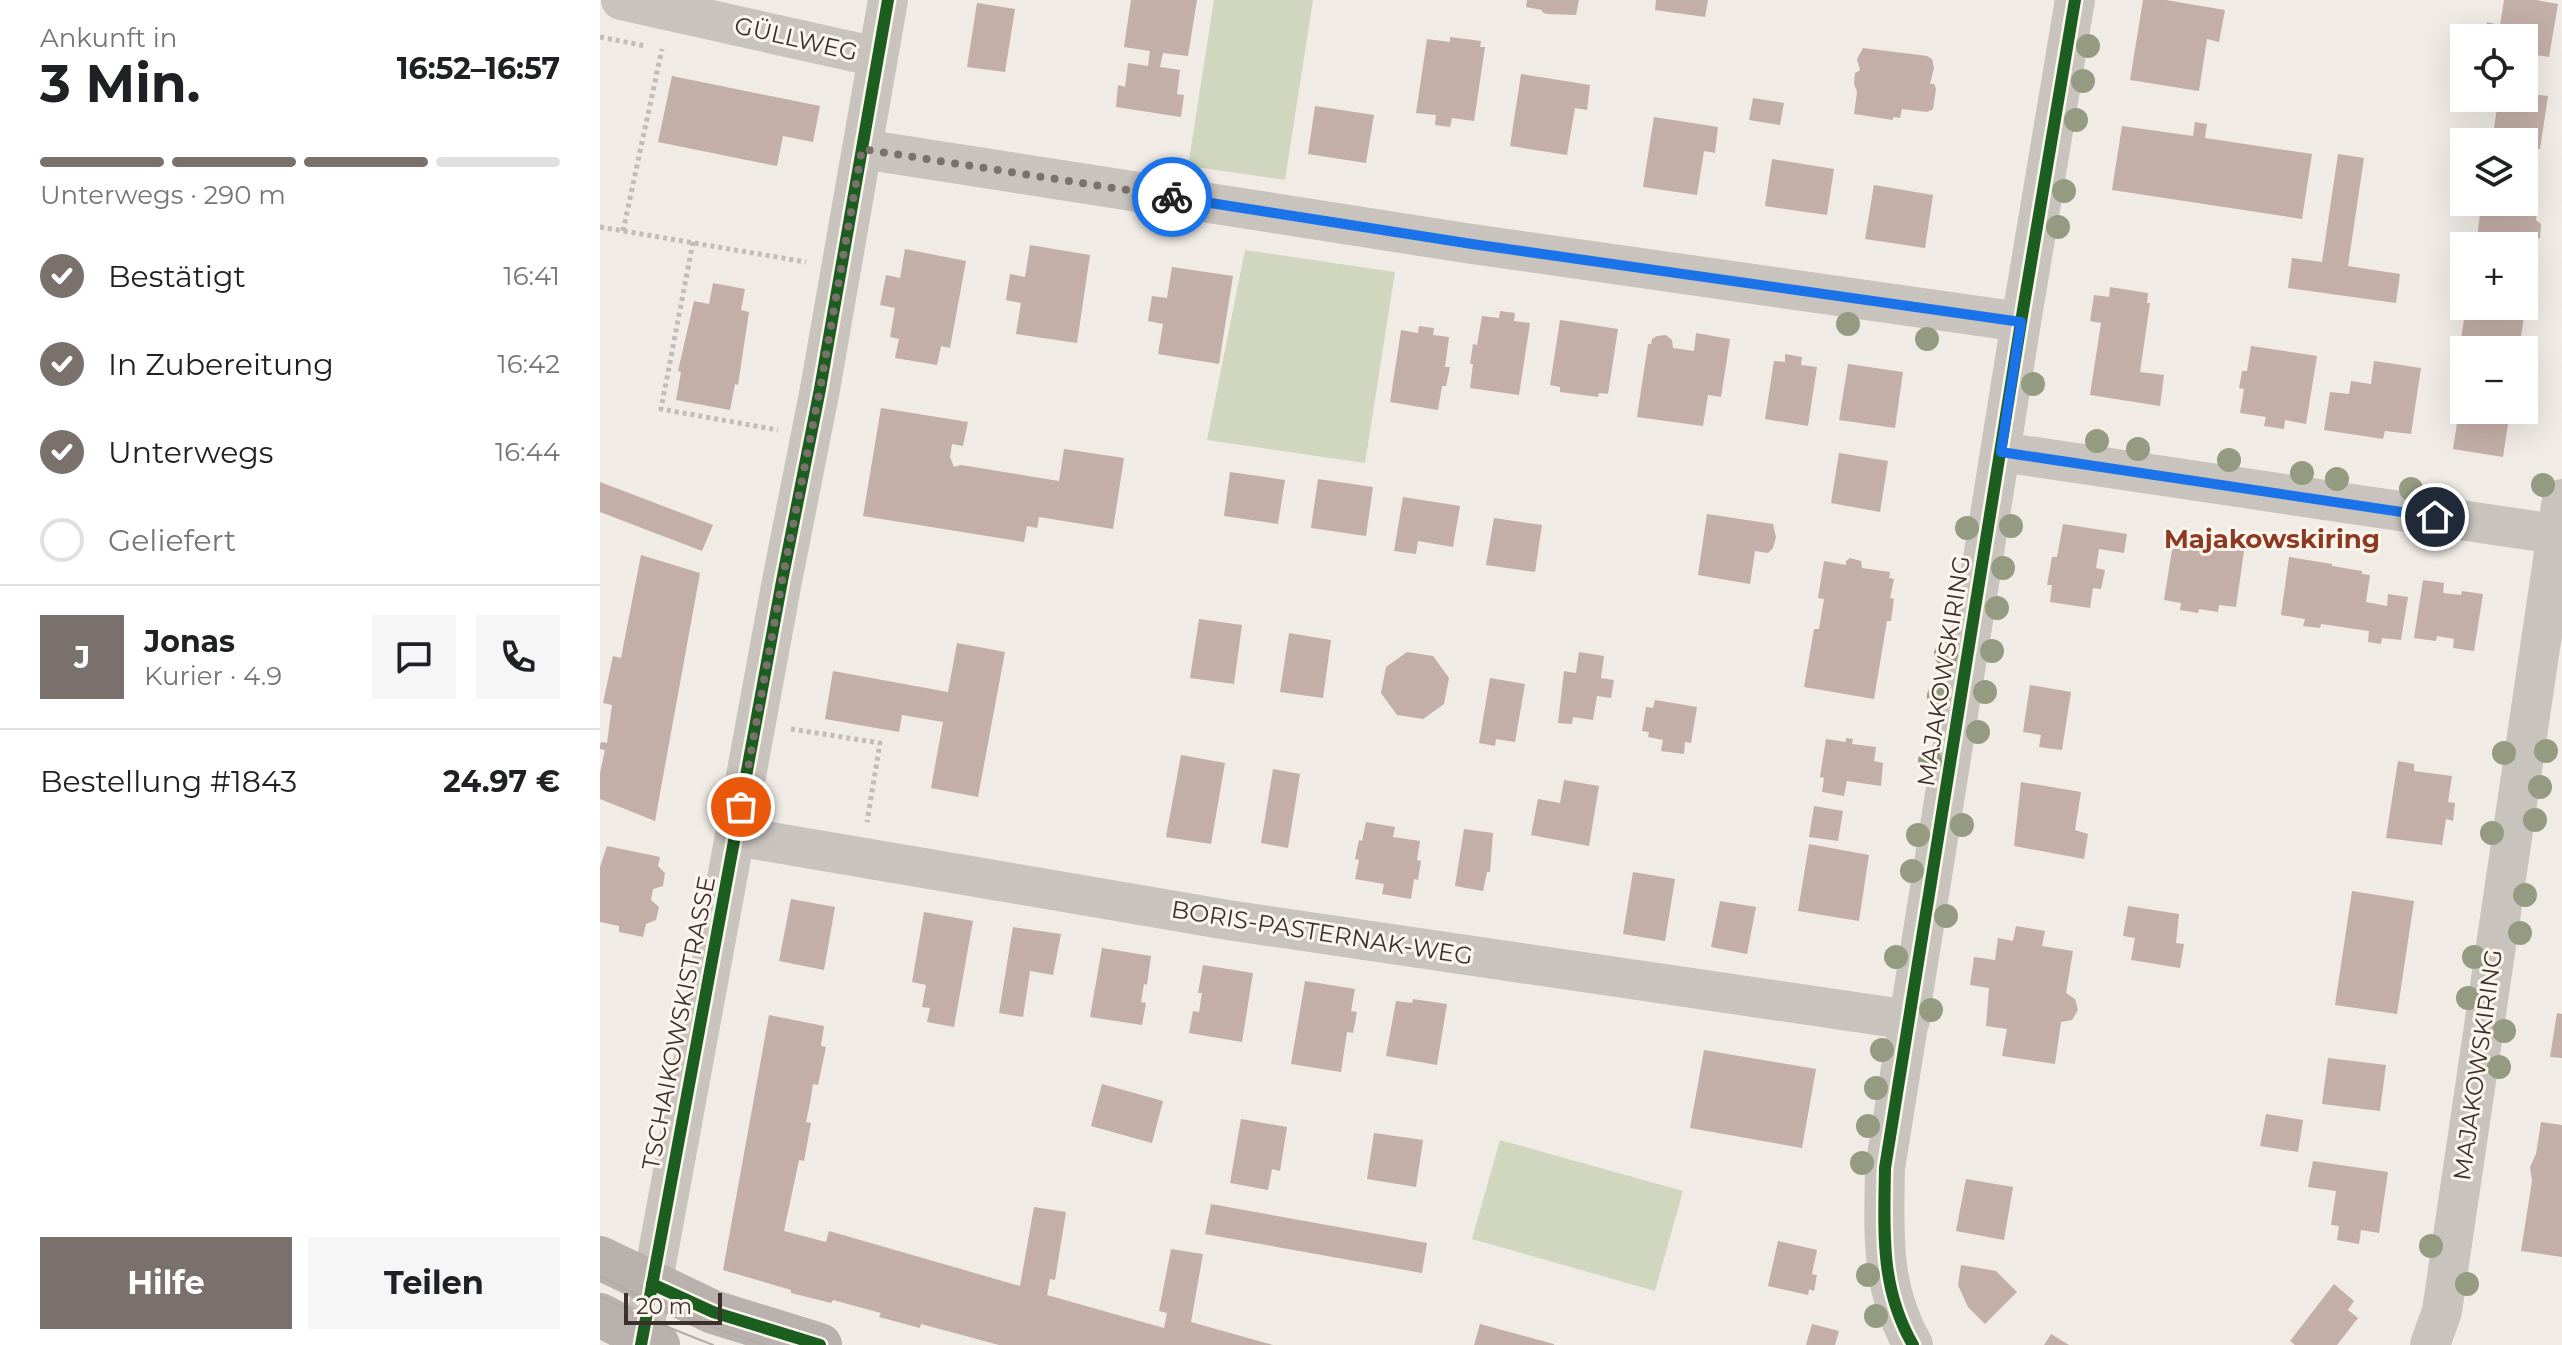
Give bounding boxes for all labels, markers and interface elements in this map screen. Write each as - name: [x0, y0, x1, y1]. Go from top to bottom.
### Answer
- street label: GÜLLWEG: [732, 10, 860, 67]
- text: Ankunft in: [40, 22, 177, 54]
- map controls: [2450, 24, 2538, 424]
- button: locate: [2450, 24, 2538, 112]
- text: 16:52–16:57: [397, 50, 560, 87]
- text: 3 Min.: [40, 52, 200, 115]
- button: layers: [2450, 128, 2538, 216]
- courier: [1132, 157, 1212, 237]
- icon: bike: [1150, 175, 1194, 219]
- text: Unterwegs · 290 m: [40, 179, 286, 211]
- button: +: [2450, 232, 2538, 320]
- icon: check: [40, 254, 84, 298]
- text: Bestätigt: [108, 258, 246, 295]
- text: 16:41: [503, 260, 560, 292]
- button: −: [2450, 336, 2538, 424]
- icon: check: [40, 342, 84, 386]
- text: In Zubereitung: [108, 346, 334, 383]
- text: 16:42: [497, 348, 560, 380]
- icon: check: [40, 430, 84, 474]
- text: Unterwegs: [108, 434, 273, 471]
- text: 16:44: [495, 436, 560, 468]
- pin: [2401, 483, 2469, 551]
- icon: home: [2413, 495, 2457, 539]
- text: Geliefert: [108, 522, 236, 559]
- district label: Majakowskiring: [2164, 523, 2380, 555]
- street label: MAJAKOWSKIRING: [1911, 554, 1976, 788]
- button: chat: [372, 615, 456, 699]
- button: phone: [476, 615, 560, 699]
- text: Jonas: [144, 623, 235, 660]
- text: J: [74, 639, 90, 676]
- text: Kurier · 4.9: [144, 660, 282, 692]
- text: Bestellung #1843: [40, 763, 297, 800]
- text: 24.97 €: [443, 763, 560, 800]
- pin: [707, 773, 775, 841]
- icon: bag: [719, 785, 763, 829]
- street label: TSCHAIKOWSKISTRASSE: [636, 873, 721, 1172]
- street label: BORIS-PASTERNAK-WEG: [1169, 894, 1475, 971]
- street label: MAJAKOWSKIRING: [2447, 947, 2508, 1182]
- button: Hilfe: [40, 1237, 292, 1329]
- button: Teilen: [308, 1237, 560, 1329]
- scale bar: [624, 1289, 722, 1325]
- text: 20 m: [636, 1293, 692, 1320]

